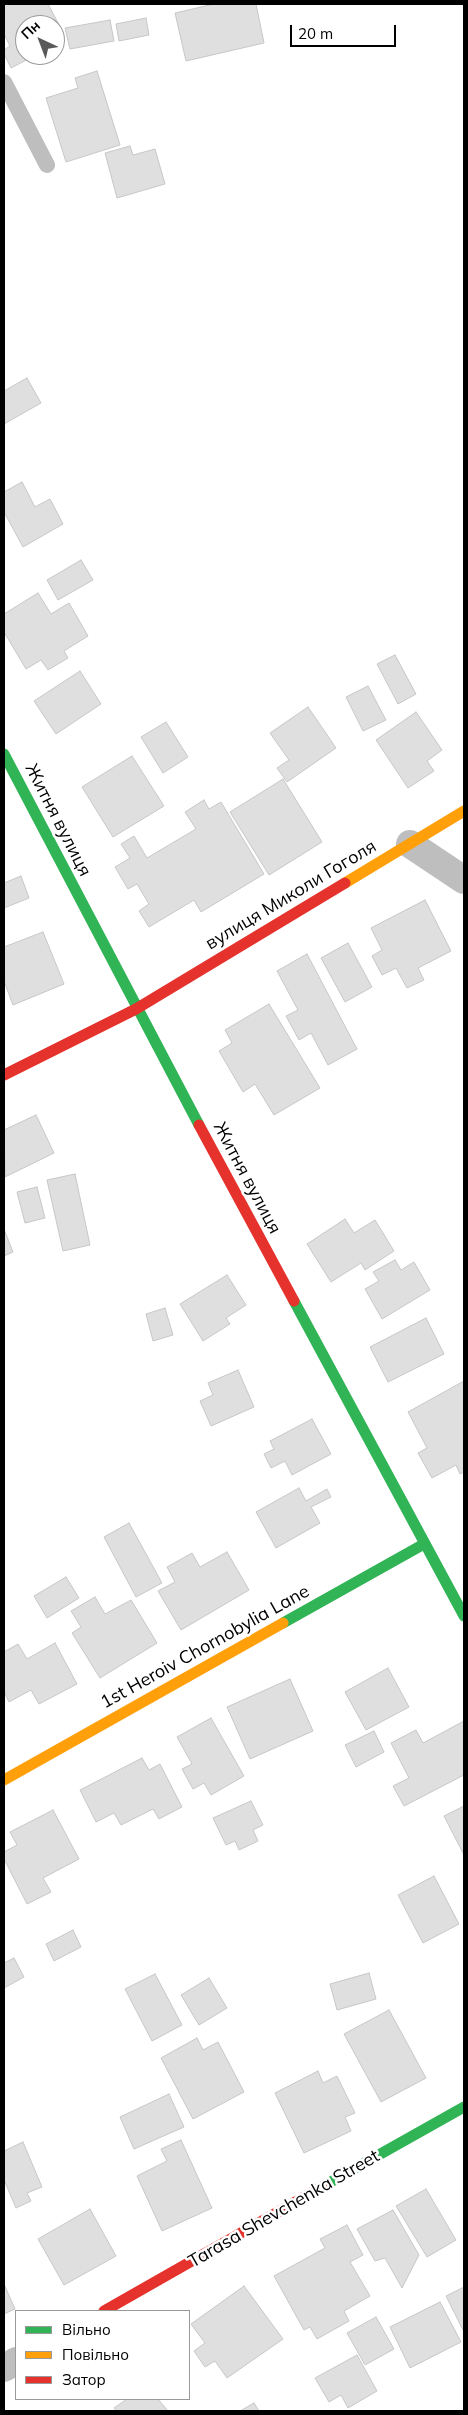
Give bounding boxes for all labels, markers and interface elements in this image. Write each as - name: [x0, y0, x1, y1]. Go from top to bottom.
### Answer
- north arrow: [15, 15, 65, 65]
- scale bar: [293, 15, 399, 47]
- text: Пн: [17, 17, 44, 43]
- text: 20 m: [298, 24, 333, 43]
- street label: Житня вулиця: [20, 760, 96, 880]
- street label: вулиця Миколи Гоголя: [202, 835, 380, 955]
- street label: Житня вулиця: [208, 1118, 286, 1238]
- street label: 1st Heroiv Chornobylia Lane: [97, 1581, 313, 1713]
- street label: Tarasa Shevchenka Street: [185, 2145, 383, 2273]
- legend: [15, 2310, 190, 2400]
- text: Вільно: [62, 2320, 111, 2339]
- text: Повільно: [62, 2345, 129, 2364]
- text: Затор: [62, 2370, 106, 2389]

